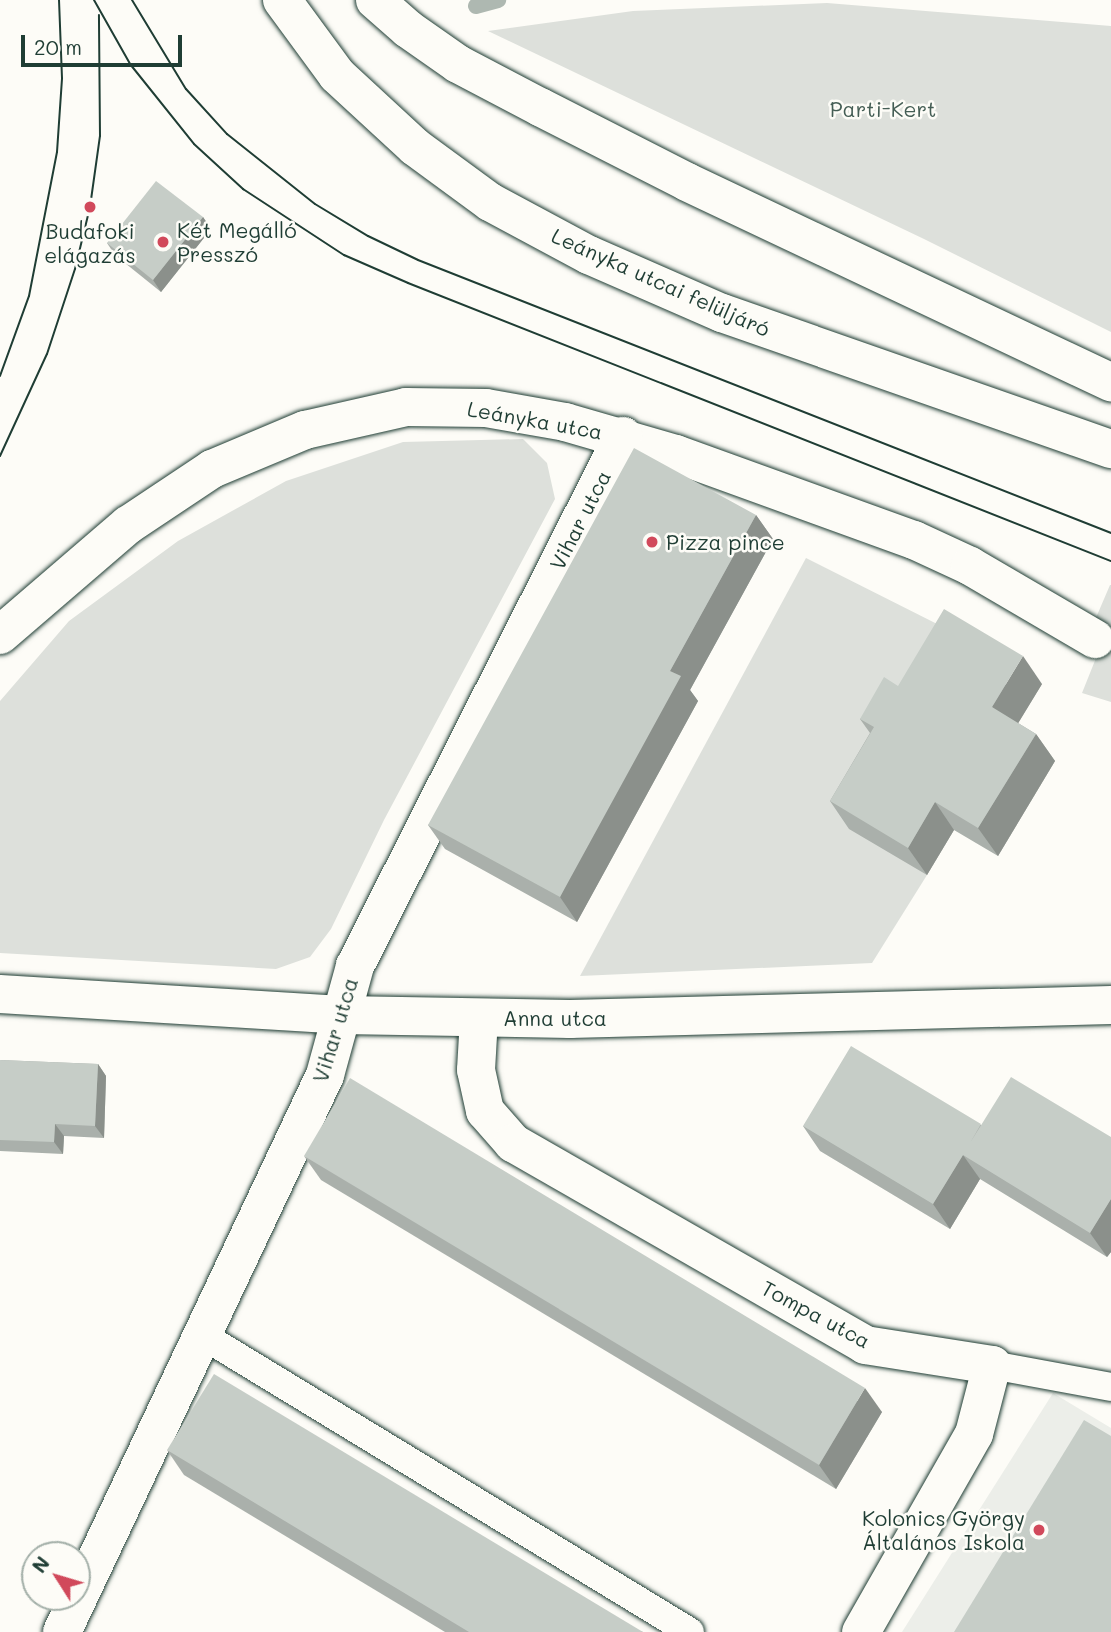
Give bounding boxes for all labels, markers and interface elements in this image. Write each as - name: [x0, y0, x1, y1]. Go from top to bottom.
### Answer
- scale bar: [24, 21, 186, 65]
- text: 20 m: [34, 33, 82, 60]
- park label: Parti-Kert: [830, 96, 936, 122]
- marker: Budafoki elágazás: [82, 199, 98, 215]
- place label: Két Megálló Presszó: [177, 217, 297, 267]
- place label: Budafoki elágazás: [44, 218, 136, 268]
- street label: Leányka utcai felüljáró: [548, 222, 774, 342]
- marker: Két Megálló Presszó: [155, 234, 171, 250]
- street label: Leányka utca: [465, 396, 605, 444]
- street label: Vihar utca: [544, 466, 616, 574]
- place label: Pizza pince: [666, 529, 785, 555]
- marker: Pizza pince: [644, 534, 660, 550]
- street label: Vihar utca: [307, 975, 363, 1085]
- street label: Anna utca: [503, 1005, 607, 1031]
- street label: Tompa utca: [757, 1275, 875, 1353]
- place label: Kolonics György Általános Iskola: [862, 1505, 1025, 1555]
- marker: Kolonics György Általános Iskola: [1031, 1522, 1047, 1538]
- north arrow: [21, 1541, 91, 1611]
- text: N: [26, 1551, 55, 1578]

